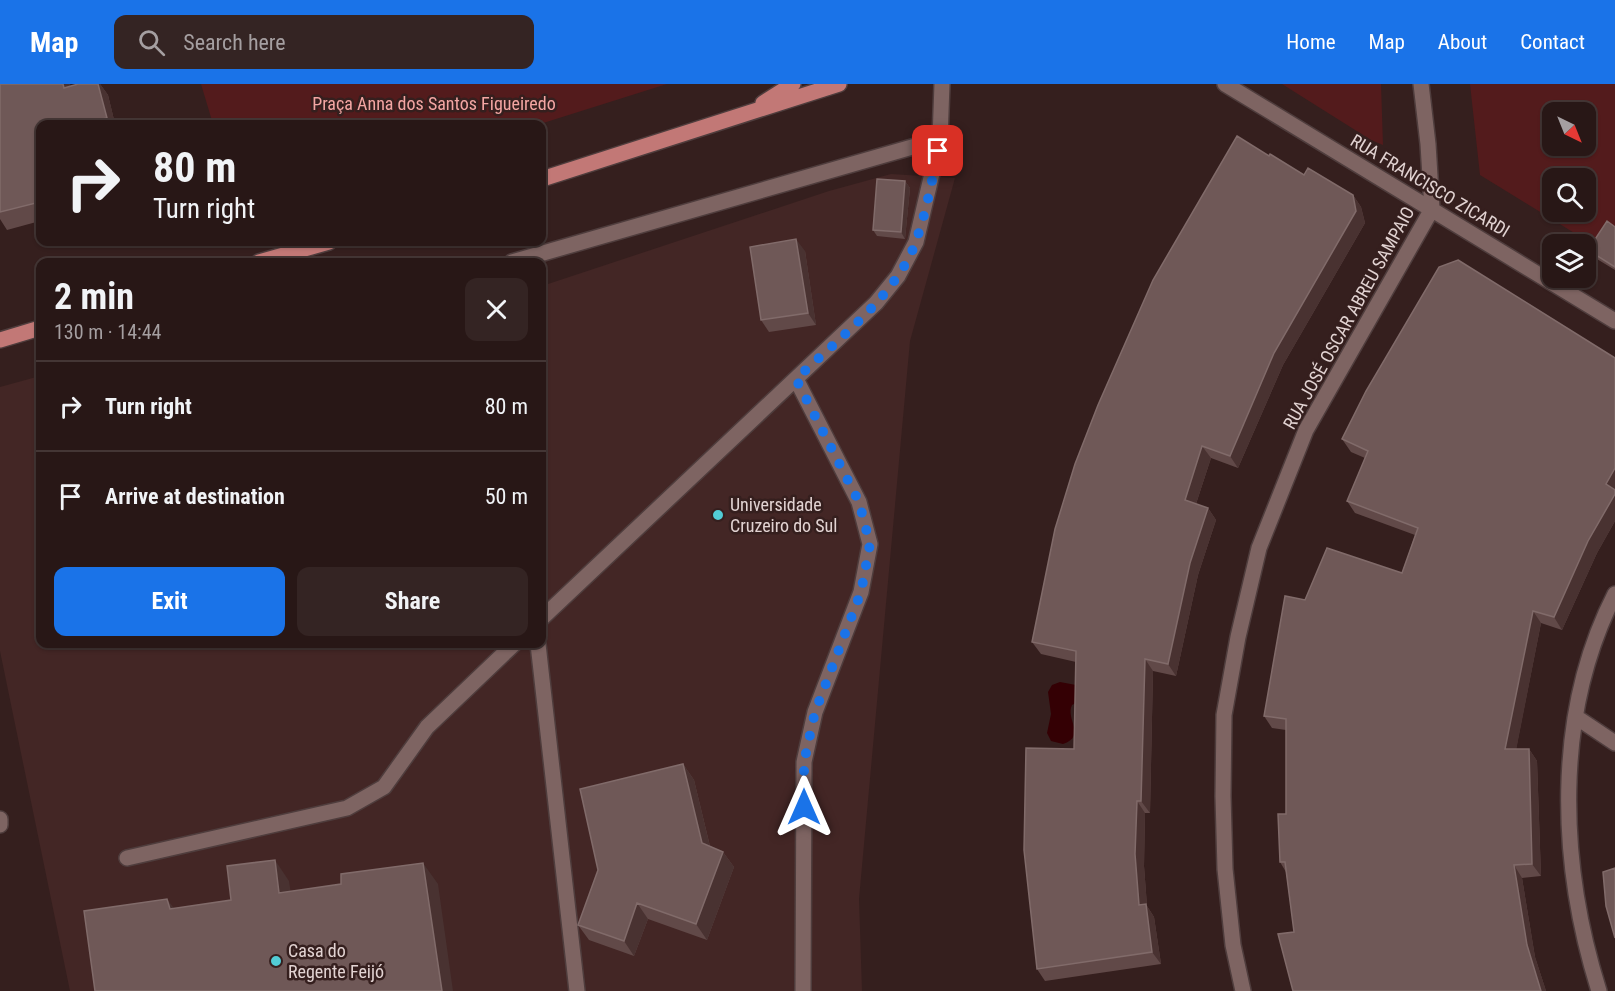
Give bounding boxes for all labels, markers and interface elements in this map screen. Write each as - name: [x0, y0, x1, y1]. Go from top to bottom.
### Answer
- search box: [114, 15, 534, 69]
- text: Map: [30, 26, 78, 59]
- icon: search: [135, 26, 168, 59]
- text: Search here: [183, 30, 286, 55]
- text: Home: [1286, 30, 1336, 54]
- text: Map: [1369, 30, 1405, 54]
- text: About: [1438, 30, 1487, 54]
- text: Contact: [1520, 30, 1585, 54]
- park label: Praça Anna dos Santos Figueiredo: [312, 93, 556, 114]
- north arrow: [1542, 102, 1596, 156]
- map controls: [1542, 102, 1596, 288]
- pin: [912, 125, 963, 176]
- street label: RUA FRANCISCO ZICARDI: [1347, 130, 1514, 241]
- icon: arrive: [921, 134, 954, 167]
- text: 80 m: [153, 143, 236, 192]
- icon: right: [54, 144, 132, 222]
- button: search: [1542, 168, 1596, 222]
- text: Turn right: [153, 193, 255, 225]
- street label: RUA JOSÉ OSCAR ABREU SAMPAIO: [1279, 203, 1419, 433]
- button: layers: [1542, 234, 1596, 288]
- text: 2 min: [54, 276, 134, 318]
- button: close: [465, 278, 528, 341]
- text: 130 m · 14:44: [54, 320, 161, 344]
- icon: right: [54, 390, 87, 423]
- text: Turn right: [105, 394, 192, 419]
- text: 80 m: [485, 394, 528, 419]
- icon: arrive: [54, 480, 87, 513]
- text: Arrive at destination: [105, 484, 285, 509]
- text: 50 m: [485, 484, 528, 509]
- place label: Universidade Cruzeiro do Sul: [730, 494, 837, 536]
- marker: Universidade Cruzeiro do Sul: [711, 508, 725, 522]
- button: Exit: [54, 567, 285, 636]
- button: Share: [297, 567, 528, 636]
- position arrow: [772, 775, 836, 839]
- place label: Casa do Regente Feijó: [288, 940, 384, 982]
- marker: Casa do Regente Feijó: [269, 954, 283, 968]

